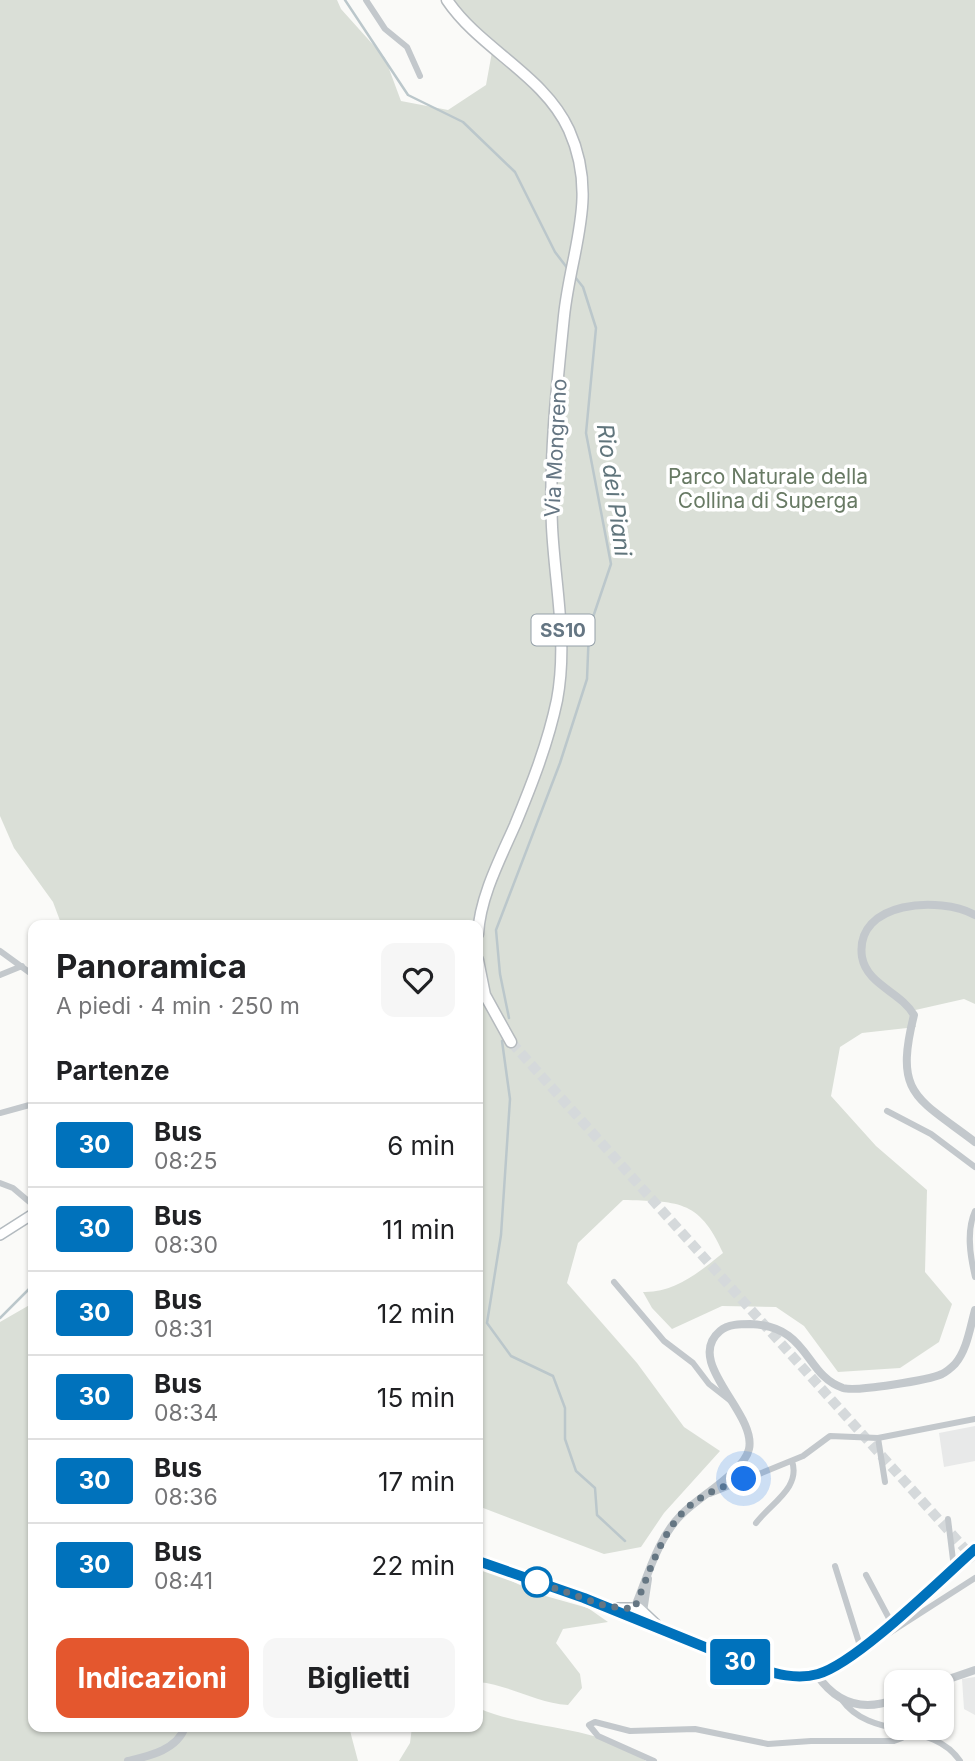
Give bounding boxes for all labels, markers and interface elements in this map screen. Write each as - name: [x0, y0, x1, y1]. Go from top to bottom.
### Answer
- street label: Via Mongreno: [539, 378, 572, 518]
- water label: Rio dei Piani: [591, 422, 637, 559]
- park label: Parco Naturale della Collina di Superga: [668, 464, 868, 513]
- road number: SS10: [532, 614, 594, 646]
- button: heart: [381, 943, 455, 1017]
- text: Panoramica: [56, 946, 247, 986]
- text: A piedi · 4 min · 250 m: [56, 992, 300, 1020]
- text: Partenze: [56, 1055, 170, 1086]
- text: Bus: [154, 1116, 202, 1147]
- text: 30: [79, 1130, 110, 1159]
- text: 6 min: [387, 1130, 455, 1161]
- text: 08:25: [154, 1147, 217, 1175]
- text: Bus: [154, 1200, 202, 1231]
- text: 30: [79, 1214, 110, 1243]
- text: 11 min: [382, 1214, 455, 1245]
- text: 08:30: [154, 1231, 218, 1259]
- text: Bus: [154, 1284, 202, 1315]
- text: 30: [79, 1298, 110, 1327]
- text: 12 min: [377, 1298, 455, 1329]
- text: 08:31: [154, 1315, 213, 1343]
- text: Bus: [154, 1368, 202, 1399]
- text: 30: [79, 1382, 110, 1411]
- text: 15 min: [377, 1382, 455, 1413]
- text: 08:34: [154, 1399, 218, 1427]
- text: Bus: [154, 1452, 202, 1483]
- your location: [726, 1461, 761, 1496]
- text: 30: [79, 1466, 110, 1495]
- text: 17 min: [378, 1466, 455, 1497]
- text: 08:36: [154, 1483, 218, 1511]
- text: Bus: [154, 1536, 202, 1567]
- text: 30: [79, 1550, 110, 1579]
- text: 22 min: [372, 1550, 455, 1581]
- text: 08:41: [154, 1567, 213, 1595]
- unlabelled marker: [522, 1567, 552, 1597]
- button: Indicazioni: [56, 1638, 249, 1718]
- button: Biglietti: [263, 1638, 455, 1718]
- line badge: 30: [708, 1639, 772, 1685]
- text: 30: [724, 1647, 756, 1676]
- map controls: [884, 1670, 954, 1740]
- button: locate: [884, 1670, 954, 1740]

